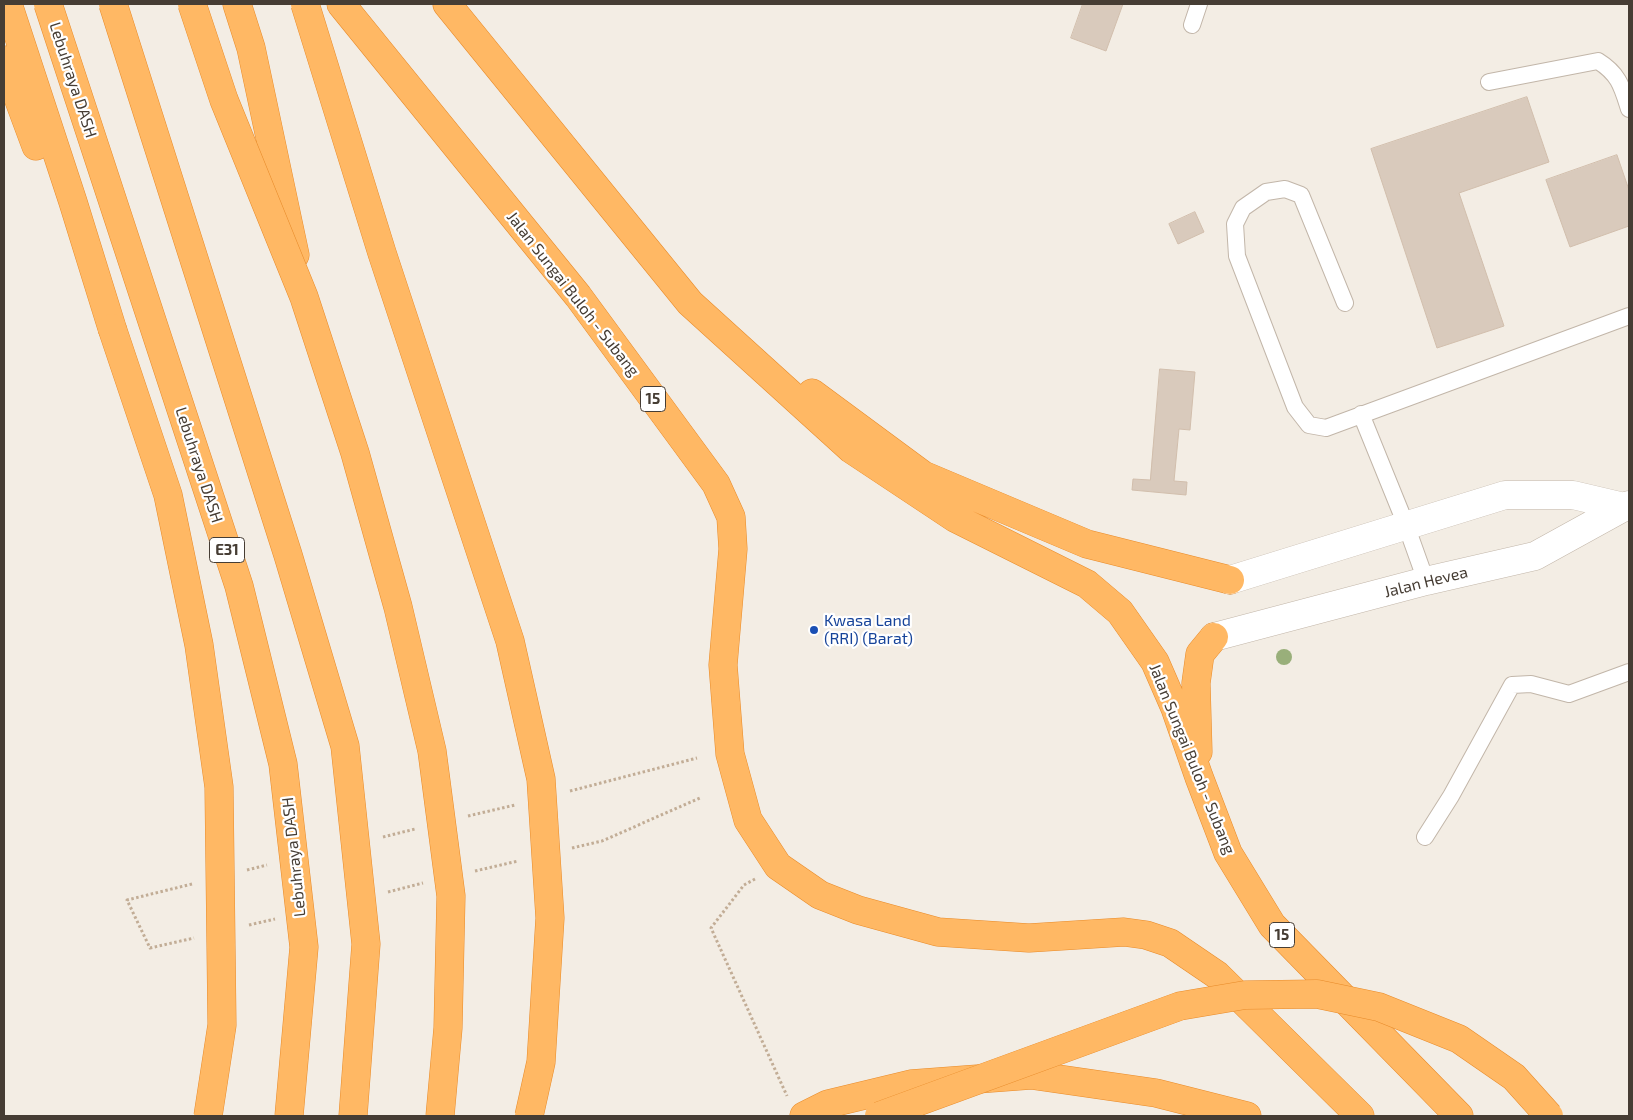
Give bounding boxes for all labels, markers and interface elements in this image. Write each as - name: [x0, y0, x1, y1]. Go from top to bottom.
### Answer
- street label: Lebuhraya DASH: [45, 20, 101, 140]
- street label: Jalan Sungai Buloh - Subang: [503, 208, 643, 380]
- road number: 15: [640, 386, 666, 412]
- street label: Lebuhraya DASH: [171, 405, 227, 525]
- road number: E31: [210, 538, 244, 562]
- street label: Jalan Hevea: [1382, 562, 1470, 602]
- place label: Kwasa Land (RRI) (Barat): [824, 611, 913, 649]
- marker: Kwasa Land (RRI) (Barat): [808, 624, 820, 636]
- street label: Jalan Sungai Buloh - Subang: [1145, 661, 1239, 857]
- street label: Lebuhraya DASH: [278, 796, 310, 918]
- road number: 15: [1270, 922, 1294, 948]

